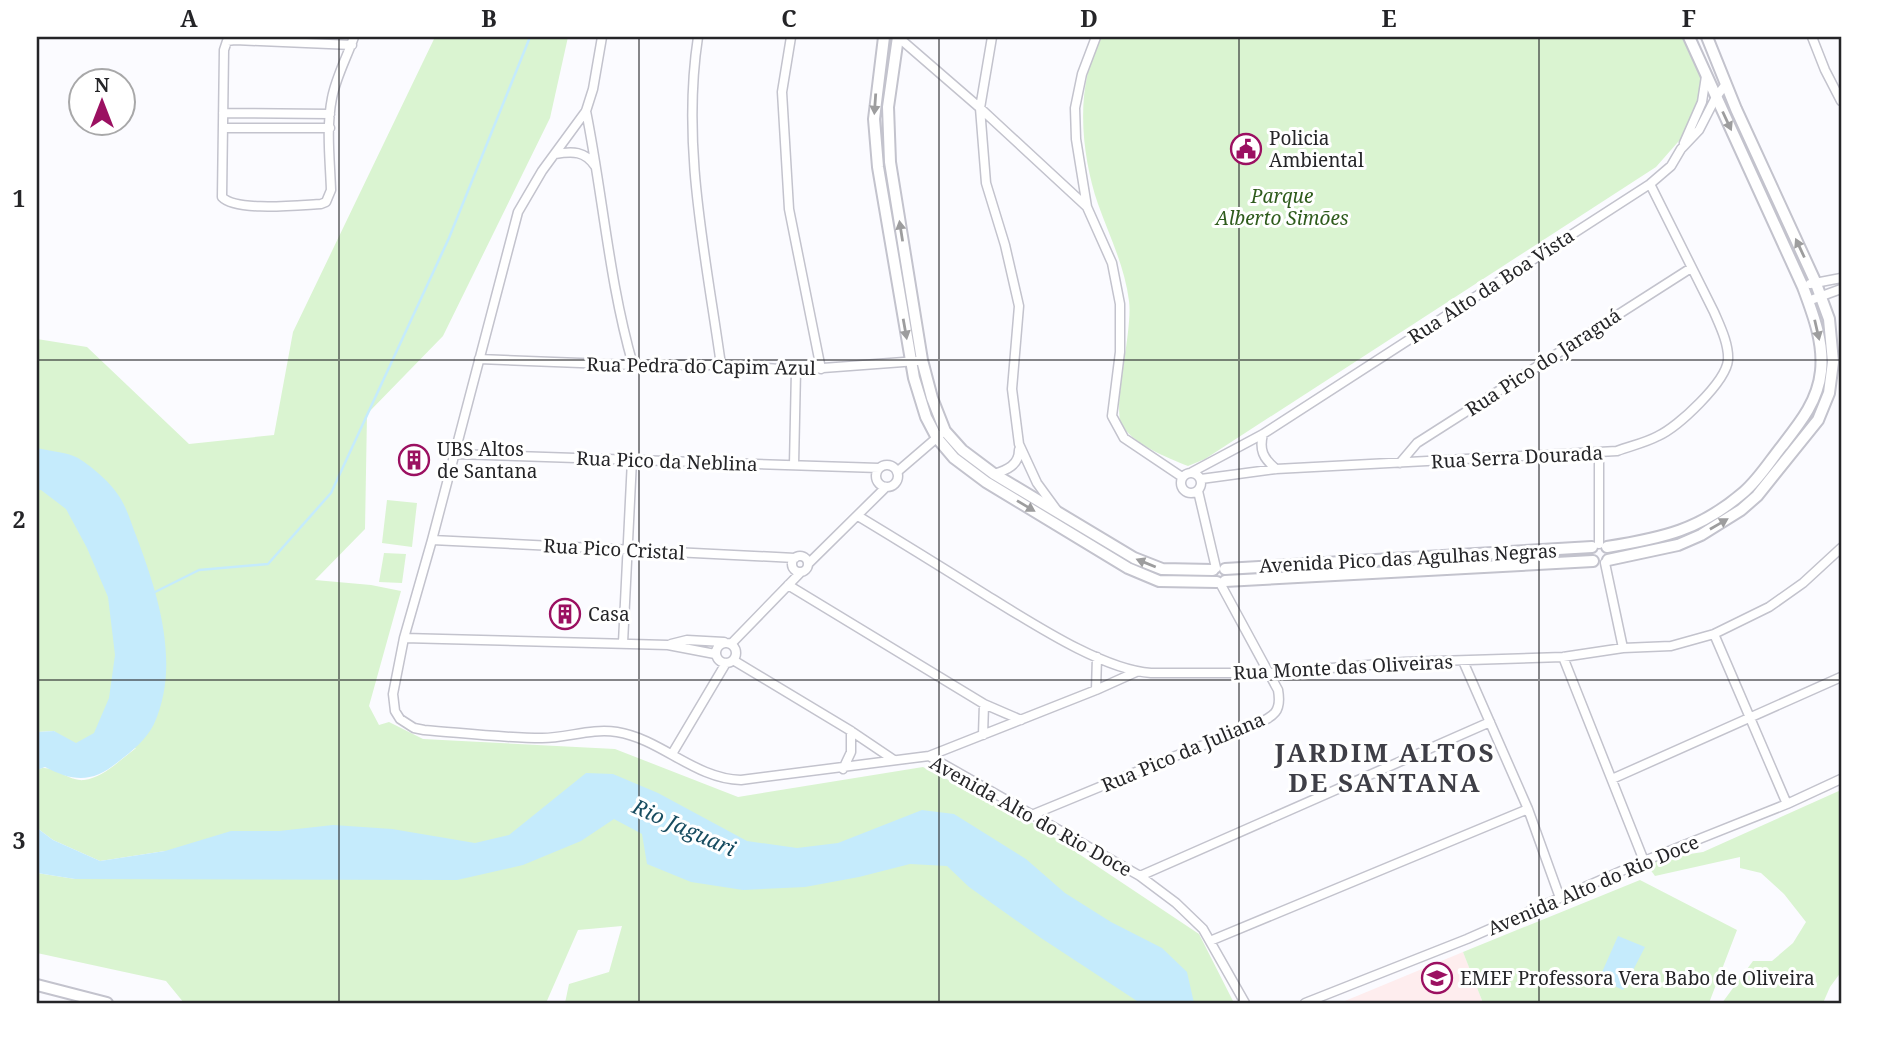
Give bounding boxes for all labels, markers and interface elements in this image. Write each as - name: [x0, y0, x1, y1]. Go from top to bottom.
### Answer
- text: A: [180, 2, 198, 34]
- text: B: [481, 2, 497, 34]
- text: C: [781, 2, 797, 34]
- text: D: [1080, 2, 1098, 34]
- text: E: [1381, 2, 1397, 34]
- text: F: [1682, 2, 1696, 34]
- north arrow: [66, 66, 136, 136]
- text: N: [95, 72, 110, 98]
- one-way arrow: [869, 94, 880, 116]
- one-way arrow: [1721, 111, 1733, 131]
- place label: Policia Ambiental: [1269, 125, 1364, 173]
- public building icon: Policia Ambiental: [1229, 132, 1263, 166]
- text: 1: [13, 182, 26, 214]
- park label: Parque Alberto Simões: [1213, 183, 1349, 231]
- one-way arrow: [895, 220, 906, 242]
- street label: Rua Alto da Boa Vista: [1403, 222, 1579, 350]
- one-way arrow: [1794, 238, 1806, 258]
- street label: Rua Pico do Jaraguá: [1460, 302, 1626, 422]
- one-way arrow: [900, 318, 911, 340]
- one-way arrow: [1812, 319, 1823, 341]
- street label: Rua Pedra do Capim Azul: [586, 351, 816, 381]
- place label: UBS Altos de Santana: [437, 436, 537, 484]
- street label: Rua Serra Dourada: [1430, 440, 1604, 474]
- building icon: UBS Altos de Santana: [397, 443, 431, 477]
- street label: Rua Pico da Neblina: [576, 445, 758, 477]
- one-way arrow: [1017, 500, 1036, 512]
- text: 2: [13, 503, 26, 535]
- one-way arrow: [1709, 518, 1729, 530]
- street label: Rua Pico Cristal: [543, 532, 685, 566]
- street label: Avenida Pico das Agulhas Negras: [1259, 537, 1557, 579]
- one-way arrow: [1136, 558, 1157, 569]
- building icon: Casa: [548, 597, 582, 631]
- place label: Casa: [588, 601, 630, 627]
- street label: Rua Monte das Oliveiras: [1232, 648, 1454, 686]
- street label: Rua Pico da Juliana: [1097, 706, 1269, 798]
- district label: JARDIM ALTOS DE SANTANA: [1273, 734, 1496, 800]
- street label: Avenida Alto do Rio Doce: [925, 750, 1137, 882]
- water label: Rio Jaguari: [627, 791, 741, 863]
- text: 3: [13, 824, 26, 856]
- street label: Avenida Alto do Rio Doce: [1483, 829, 1703, 941]
- school or university icon: EMEF Professora Vera Babo de Oliveira: [1420, 961, 1454, 995]
- place label: EMEF Professora Vera Babo de Oliveira: [1460, 965, 1815, 991]

